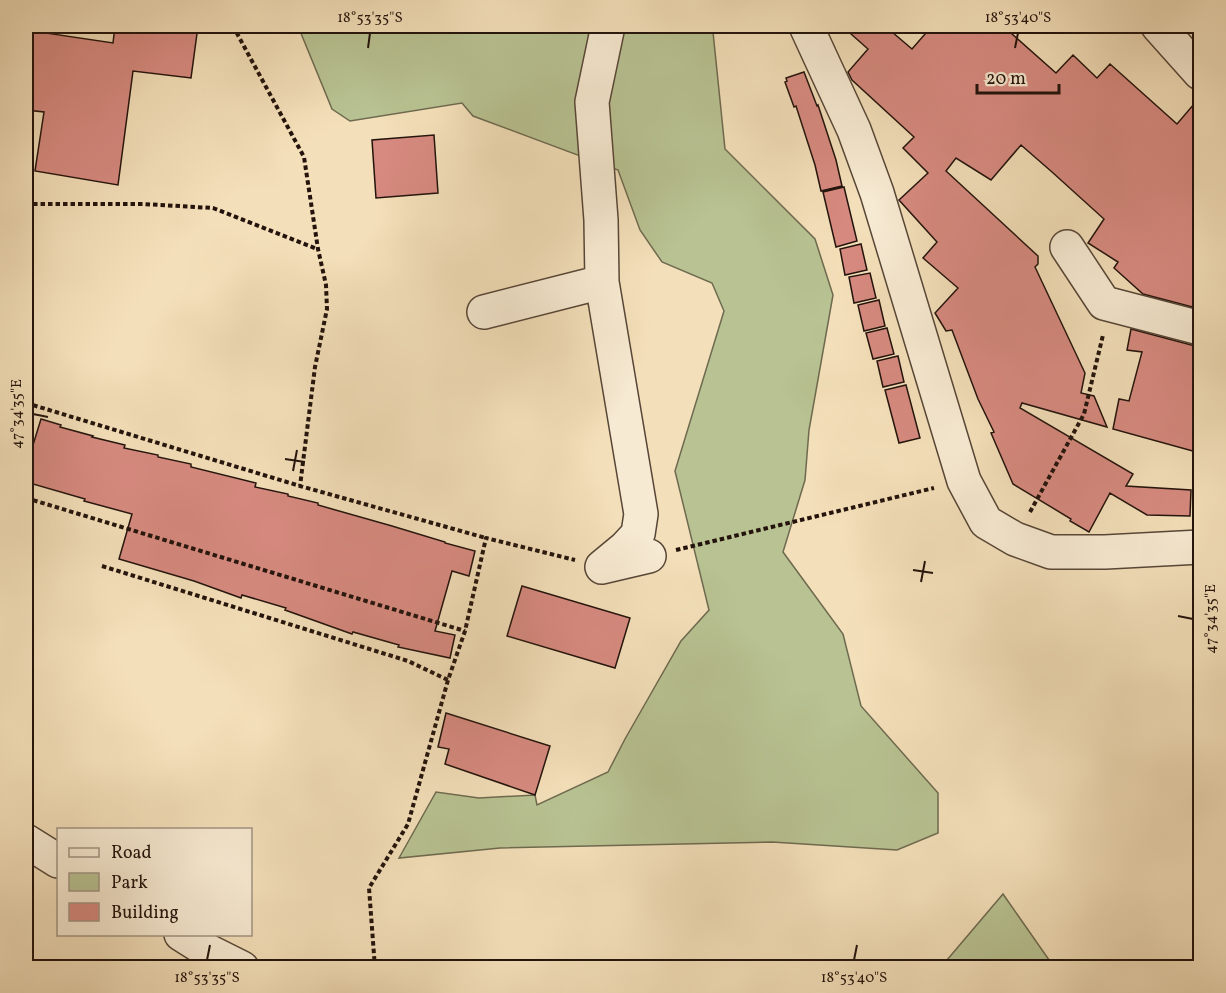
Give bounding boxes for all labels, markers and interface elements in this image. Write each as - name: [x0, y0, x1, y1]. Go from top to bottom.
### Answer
- text: 18°53'35"S: [337, 8, 403, 29]
- text: 18°53'40"S: [985, 8, 1051, 29]
- scale bar: [977, 57, 1060, 95]
- text: 20 m: [986, 67, 1026, 92]
- text: 47°34'35"E: [7, 379, 28, 449]
- text: 47°34'35"E: [1201, 584, 1222, 654]
- legend: [57, 828, 252, 936]
- text: Road: [111, 841, 152, 866]
- text: Park: [111, 871, 148, 896]
- text: Building: [111, 901, 179, 926]
- text: 18°53'35"S: [174, 968, 240, 989]
- text: 18°53'40"S: [821, 968, 887, 989]

